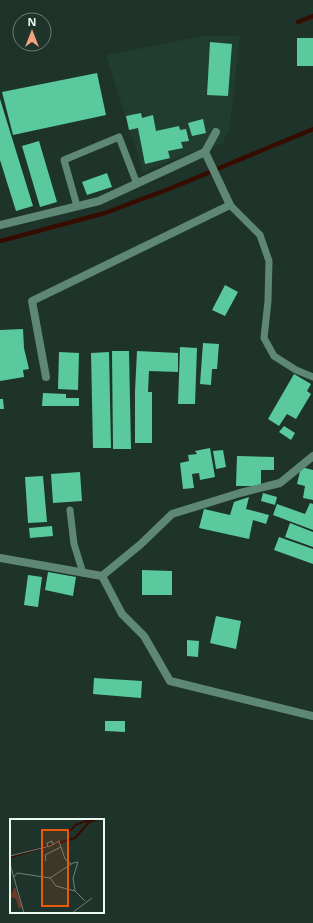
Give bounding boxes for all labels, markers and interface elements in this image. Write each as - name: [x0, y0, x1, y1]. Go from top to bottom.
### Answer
- north arrow: [12, 12, 52, 52]
- text: N: [28, 14, 36, 29]
- inset map: [10, 819, 104, 913]

